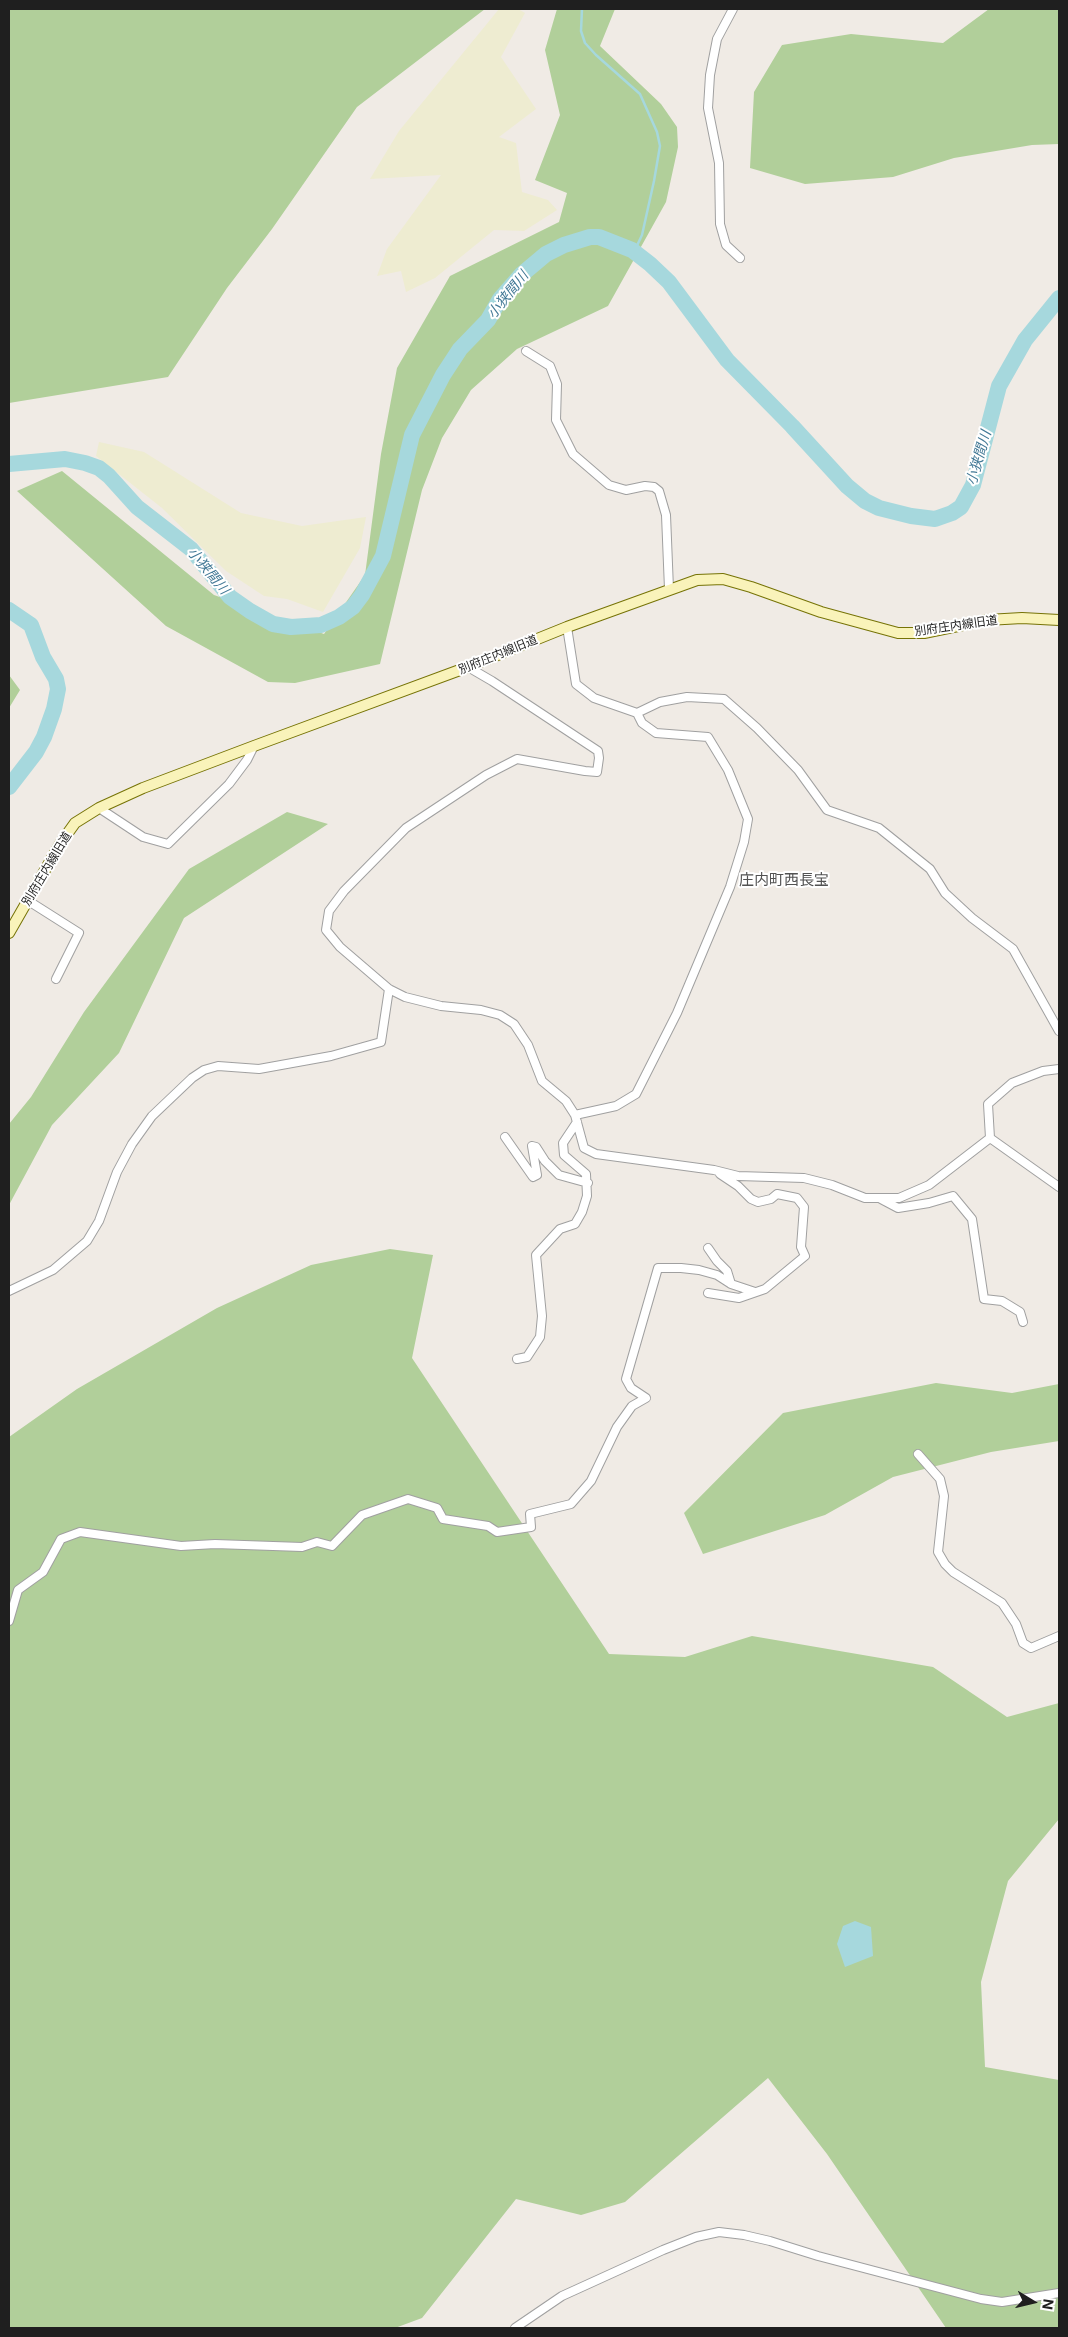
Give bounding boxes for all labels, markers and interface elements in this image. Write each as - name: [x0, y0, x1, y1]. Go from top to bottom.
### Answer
- water label: 小狭間川: [484, 268, 532, 322]
- water label: 小狭間川: [963, 429, 995, 487]
- water label: 小狭間川: [184, 544, 232, 598]
- street label: 別府庄内線旧道: [913, 613, 999, 639]
- street label: 別府庄内線旧道: [456, 633, 540, 677]
- street label: 別府庄内線旧道: [19, 829, 75, 909]
- district label: 庄内町西長宝: [739, 871, 829, 889]
- north arrow: [1008, 2277, 1058, 2327]
- text: N: [1039, 2298, 1058, 2311]

